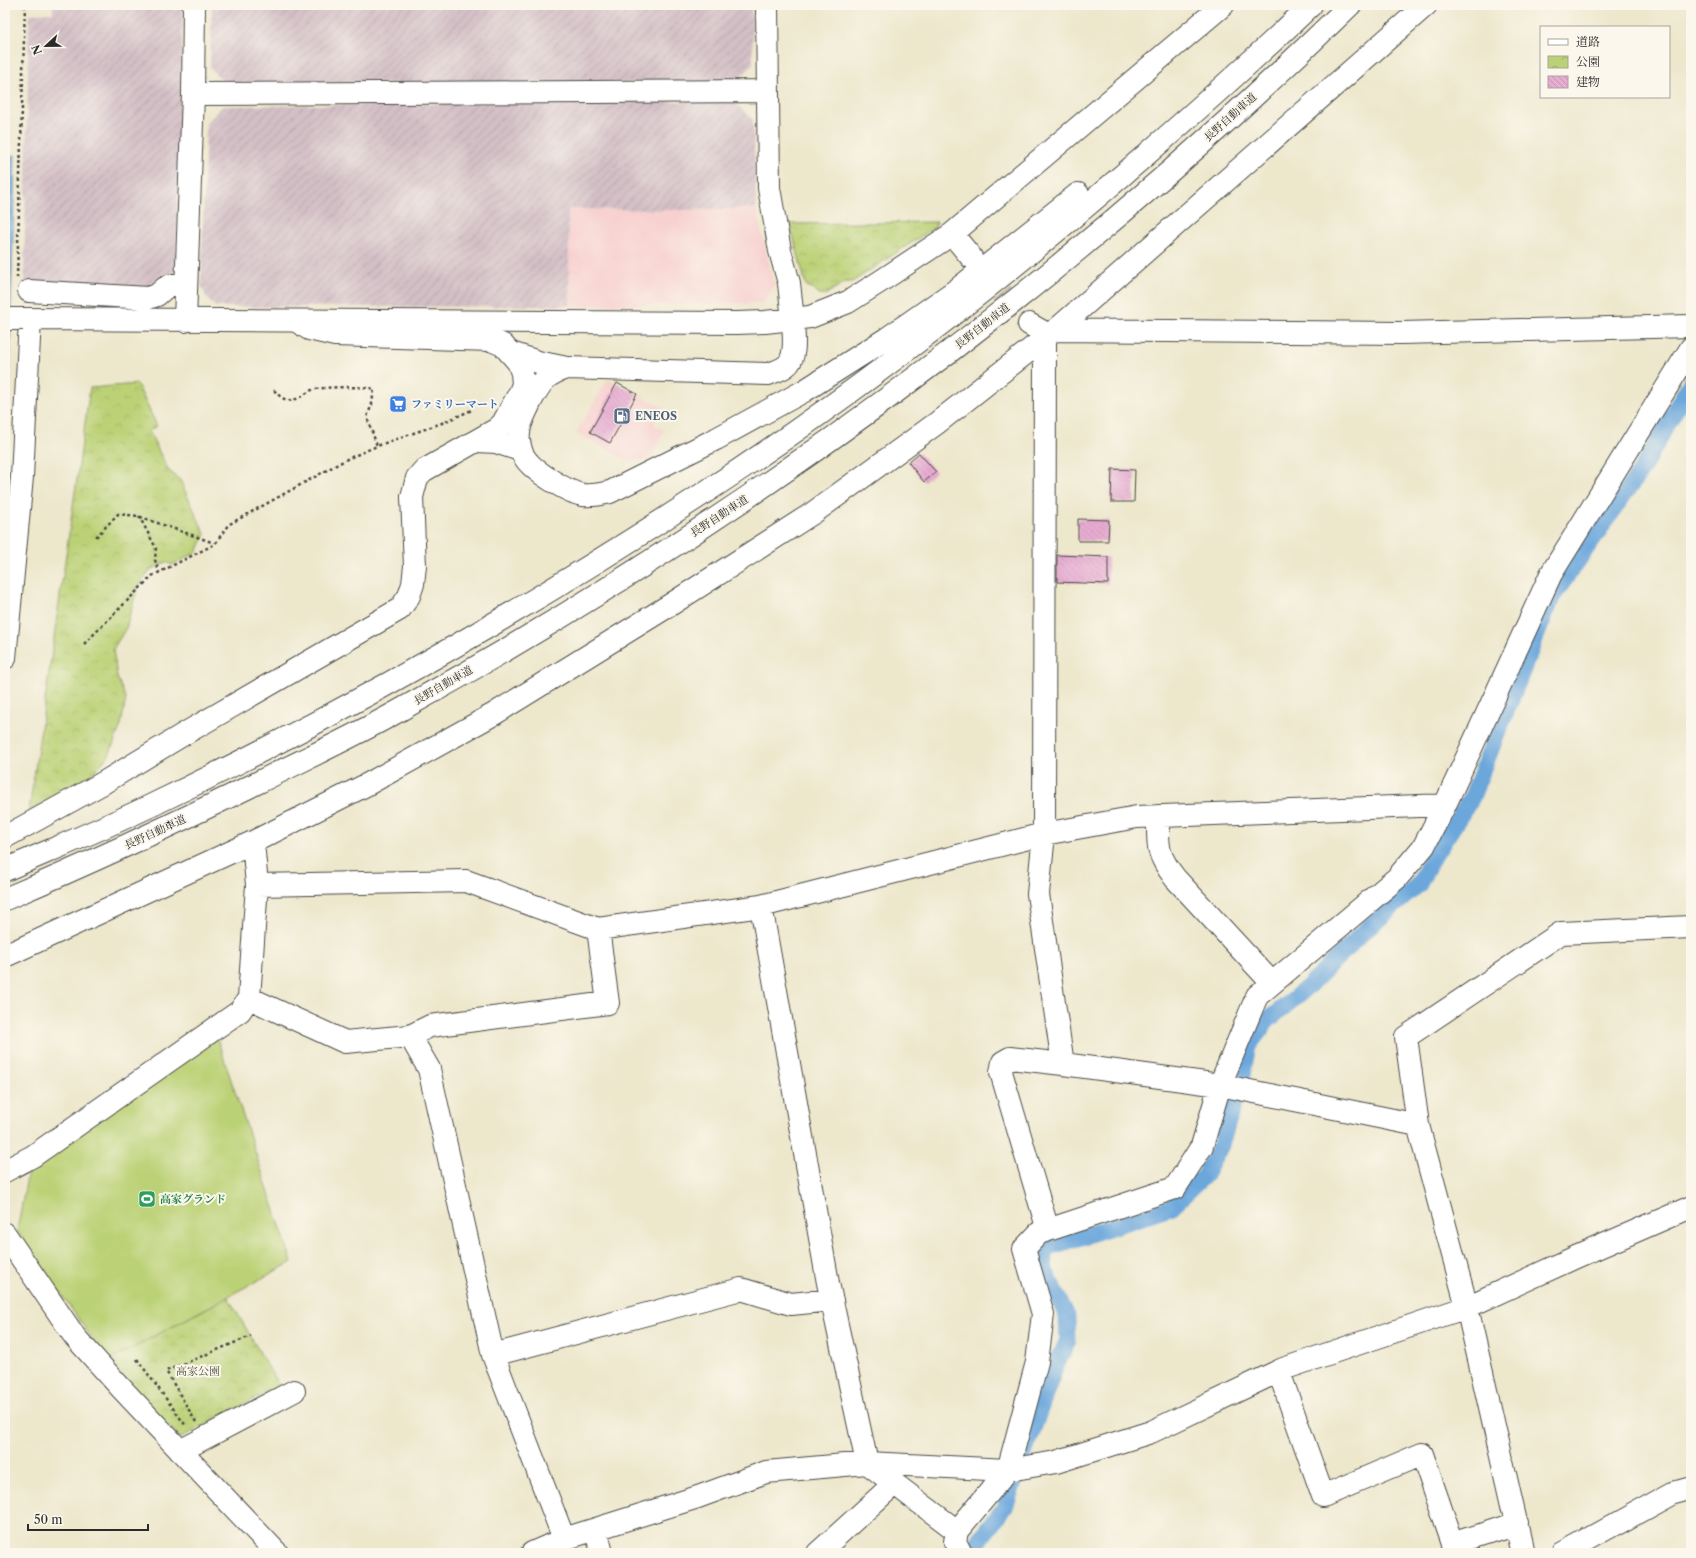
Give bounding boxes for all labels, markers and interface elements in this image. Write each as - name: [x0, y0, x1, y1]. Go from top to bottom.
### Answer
- north arrow: [26, 26, 66, 66]
- legend: [1540, 26, 1670, 98]
- text: 道路: [1576, 34, 1600, 49]
- text: N: [28, 42, 45, 57]
- text: 公園: [1576, 54, 1600, 69]
- text: 建物: [1576, 74, 1600, 89]
- street label: 長野自動車道: [1201, 90, 1259, 144]
- street label: 長野自動車道: [952, 300, 1012, 352]
- supermarket icon: ファミリーマート: [388, 394, 408, 414]
- place label: ファミリーマート: [411, 397, 499, 411]
- fuel station icon: ENEOS: [612, 406, 632, 426]
- place label: ENEOS: [635, 409, 677, 423]
- street label: 長野自動車道: [688, 492, 750, 540]
- street label: 長野自動車道: [411, 662, 475, 708]
- street label: 長野自動車道: [122, 812, 188, 852]
- sports icon: 高家グランド: [137, 1189, 157, 1209]
- place label: 高家グランド: [160, 1192, 226, 1206]
- park label: 高家公園: [176, 1364, 220, 1378]
- scale bar: [28, 1506, 148, 1532]
- text: 50 m: [34, 1512, 63, 1527]

